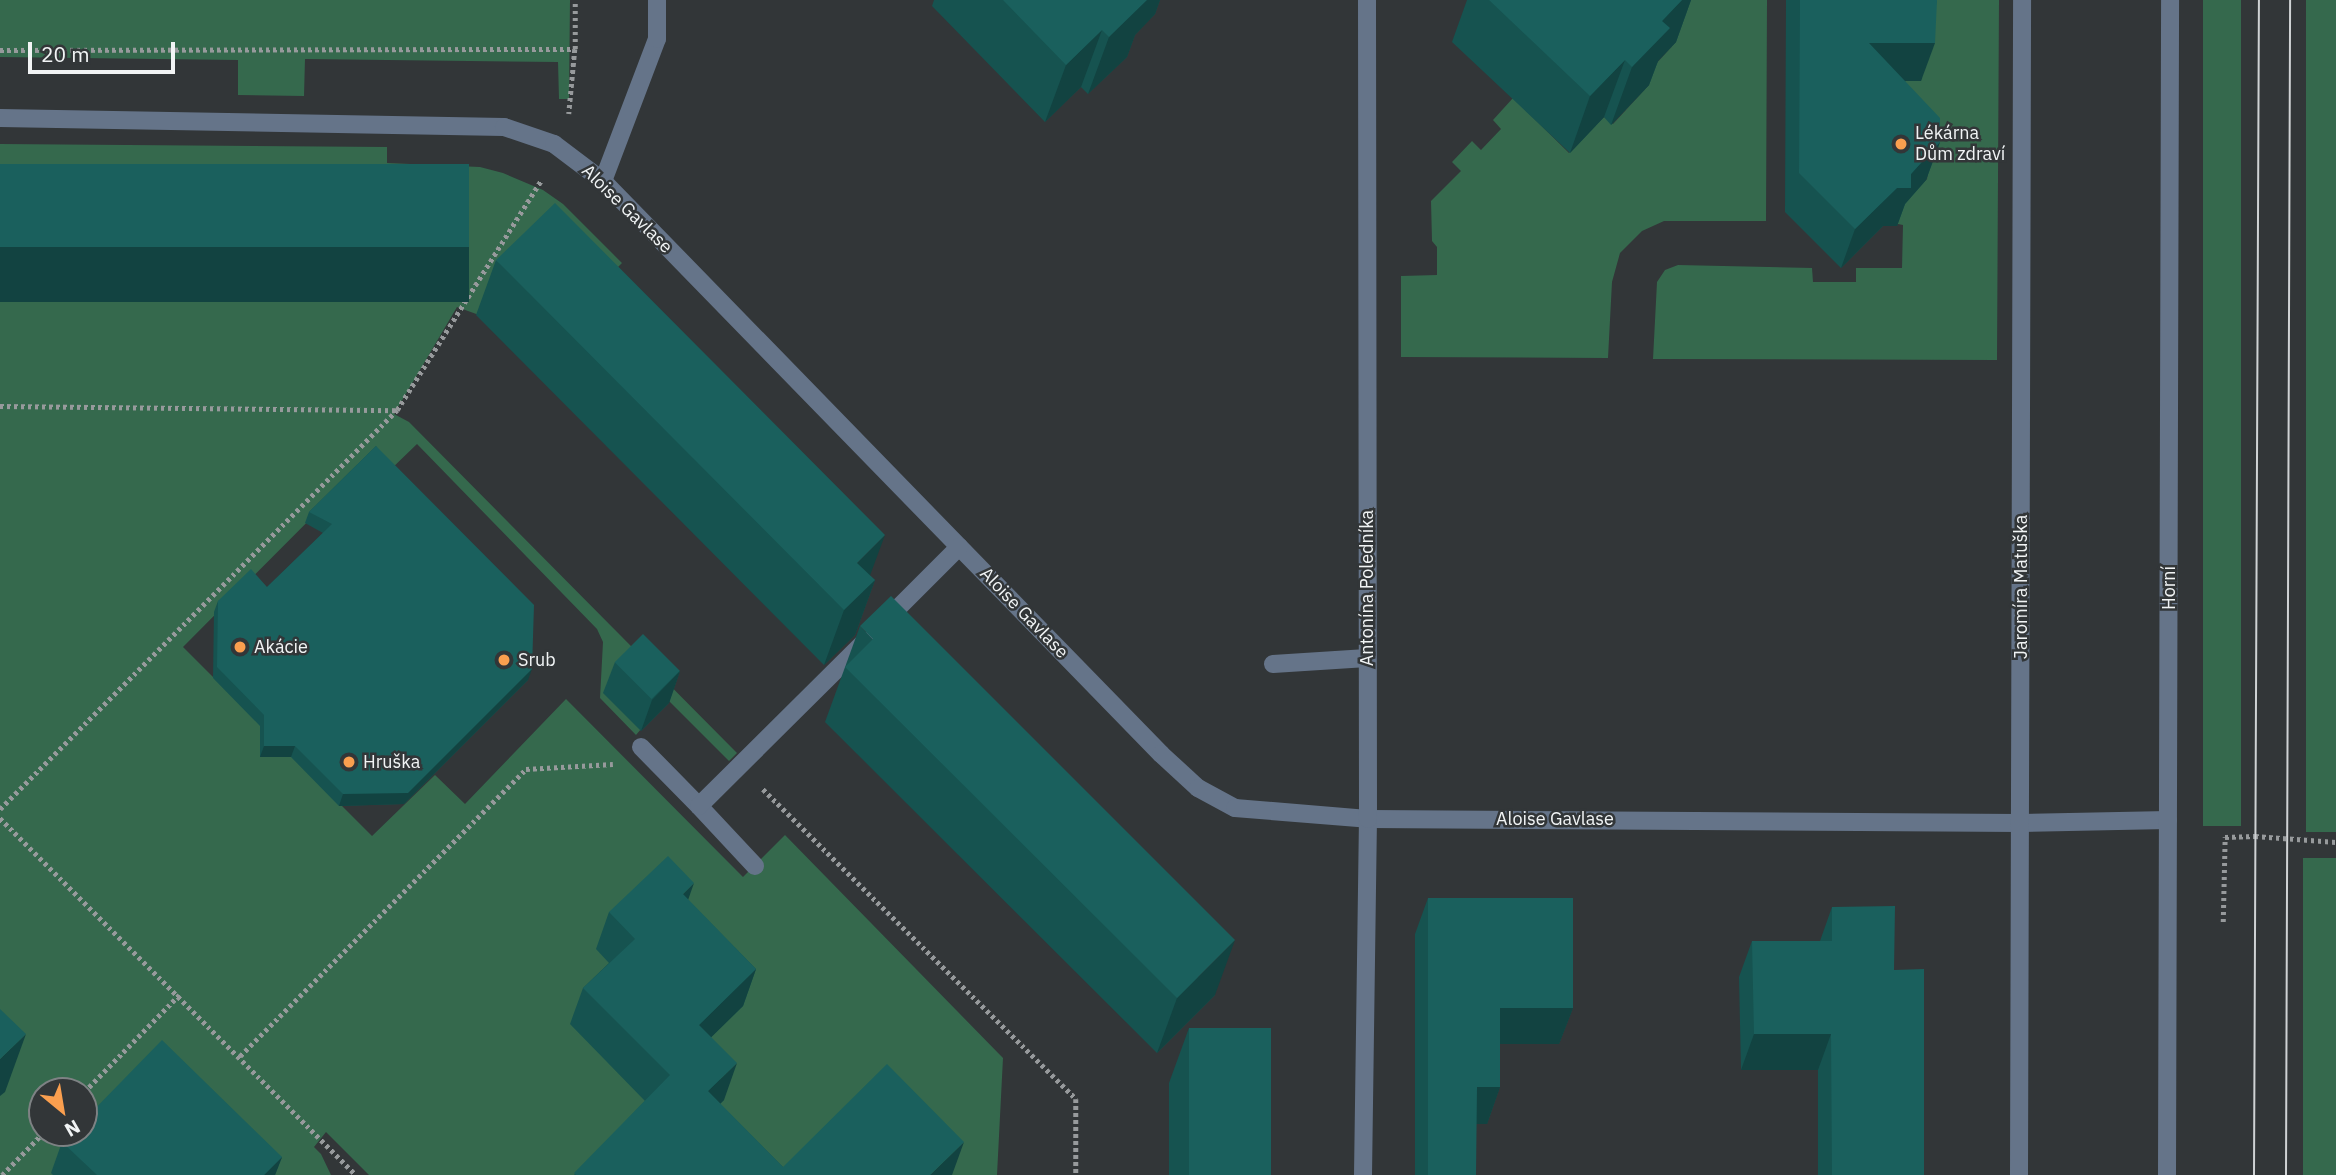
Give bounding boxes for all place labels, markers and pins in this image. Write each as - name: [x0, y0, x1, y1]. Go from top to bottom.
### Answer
- place label: Lékárna Dům zdraví: [1915, 123, 2005, 166]
- marker: Lékárna Dům zdraví: [1893, 136, 1909, 152]
- place label: Akácie: [254, 636, 308, 658]
- marker: Akácie: [232, 639, 248, 655]
- place label: Srub: [518, 649, 556, 671]
- marker: Srub: [496, 652, 512, 668]
- place label: Hruška: [363, 751, 420, 773]
- marker: Hruška: [341, 754, 357, 770]

